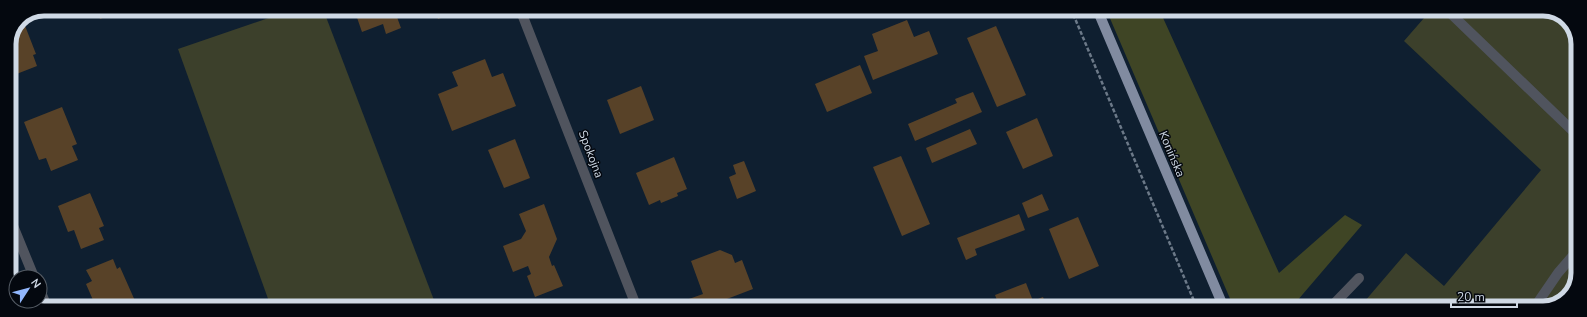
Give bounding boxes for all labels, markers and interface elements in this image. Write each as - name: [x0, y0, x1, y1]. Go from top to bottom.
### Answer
- street label: Spokojna: [575, 128, 607, 180]
- street label: Konińska: [1155, 129, 1189, 179]
- north arrow: [8, 269, 48, 309]
- text: N: [27, 276, 44, 291]
- scale bar: [1451, 283, 1517, 309]
- text: 20 m: [1457, 289, 1485, 305]

